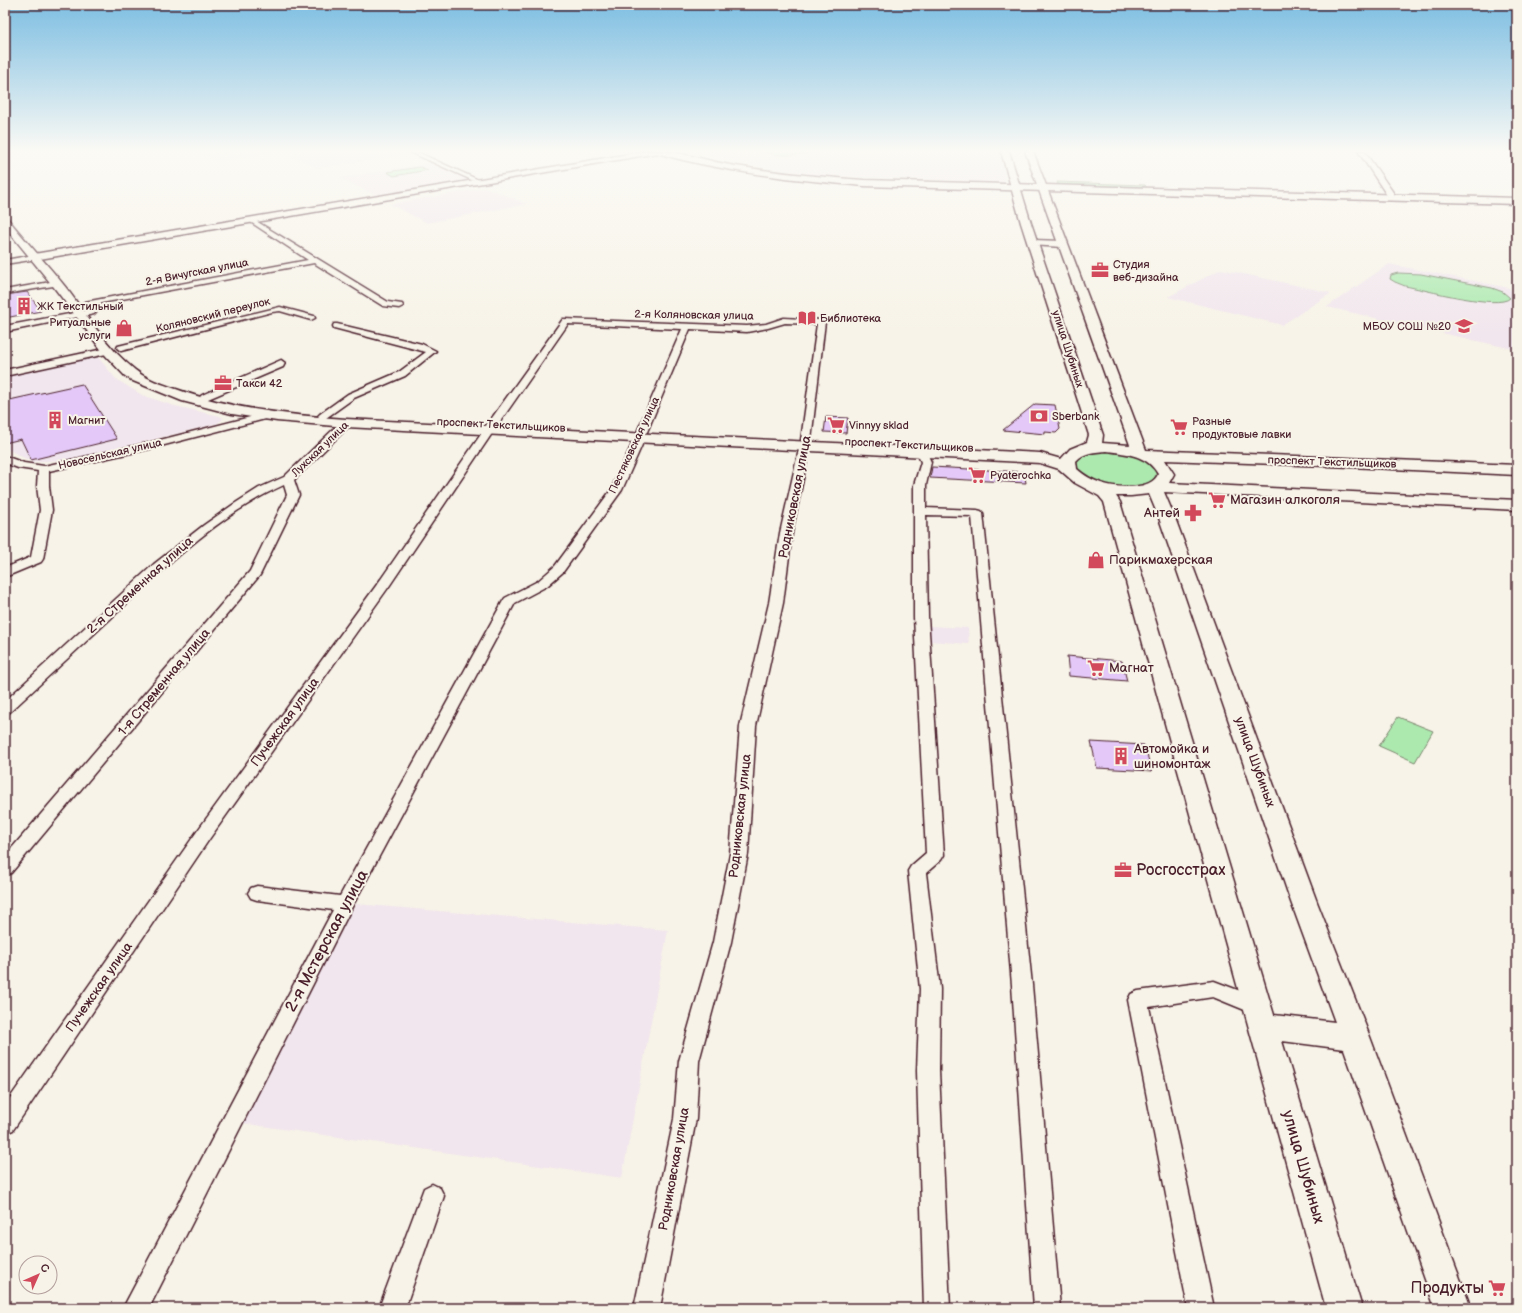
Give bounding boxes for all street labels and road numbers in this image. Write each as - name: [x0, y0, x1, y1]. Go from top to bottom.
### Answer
- street label: 2-я Вичугская улица: [144, 256, 250, 288]
- street label: Коляновский переулок: [155, 294, 272, 335]
- street label: 2-я Коляновская улица: [634, 307, 754, 323]
- street label: улица Шубиных: [1049, 309, 1087, 389]
- street label: Пестяковская улица: [606, 394, 662, 495]
- street label: проспект Текстильщиков: [436, 415, 566, 435]
- street label: Лухская улица: [288, 418, 351, 480]
- street label: Родниковская улица: [775, 434, 815, 560]
- street label: проспект Текстильщиков: [844, 435, 974, 455]
- street label: Новосельская улица: [57, 436, 163, 472]
- street label: проспект Текстильщиков: [1267, 453, 1397, 471]
- street label: 2-я Стременная улица: [84, 533, 197, 637]
- street label: 1-я Стременная улица: [115, 625, 214, 739]
- street label: Пучежская улица: [247, 674, 323, 770]
- street label: улица Шубиных: [1231, 715, 1279, 809]
- street label: Родниковская улица: [726, 753, 755, 879]
- street label: 2-я Мстерская улица: [281, 866, 373, 1015]
- street label: Пучежская улица: [62, 939, 136, 1035]
- street label: Родниковская улица: [655, 1106, 693, 1232]
- street label: улица Шубиных: [1278, 1108, 1328, 1226]

